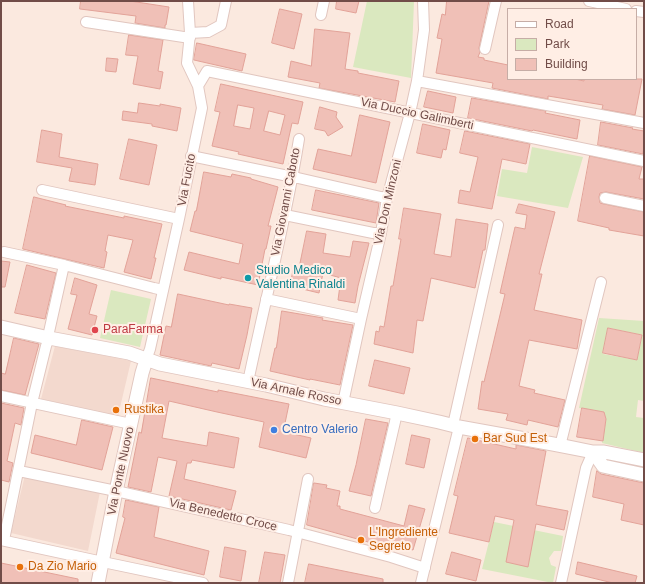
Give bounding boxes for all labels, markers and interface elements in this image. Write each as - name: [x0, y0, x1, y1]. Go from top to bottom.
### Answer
- legend: [507, 8, 637, 80]
- text: Road: [545, 17, 574, 31]
- text: Park: [545, 37, 570, 51]
- text: Building: [545, 57, 588, 71]
- street label: Via Duccio Galimberti: [359, 95, 475, 133]
- street label: Via Giovanni Caboto: [268, 147, 304, 257]
- street label: Via Fucito: [175, 153, 199, 207]
- street label: Via Don Minzoni: [371, 158, 405, 246]
- place label: Studio Medico Valentina Rinaldi: [256, 264, 345, 292]
- marker: Studio Medico Valentina Rinaldi: [243, 273, 253, 283]
- place label: ParaFarma: [103, 323, 163, 337]
- marker: ParaFarma: [90, 325, 100, 335]
- street label: Via Arnale Rosso: [249, 375, 343, 409]
- place label: Rustika: [124, 403, 164, 417]
- marker: Rustika: [111, 405, 121, 415]
- place label: Centro Valerio: [282, 423, 358, 437]
- marker: Centro Valerio: [269, 425, 279, 435]
- street label: Via Ponte Nuovo: [105, 426, 137, 516]
- place label: Bar Sud Est: [483, 432, 547, 446]
- marker: Bar Sud Est: [470, 434, 480, 444]
- street label: Via Benedetto Croce: [168, 496, 278, 534]
- place label: L'Ingrediente Segreto: [369, 526, 438, 554]
- marker: L'Ingrediente Segreto: [356, 535, 366, 545]
- place label: Da Zio Mario: [28, 560, 97, 574]
- marker: Da Zio Mario: [15, 562, 25, 572]

